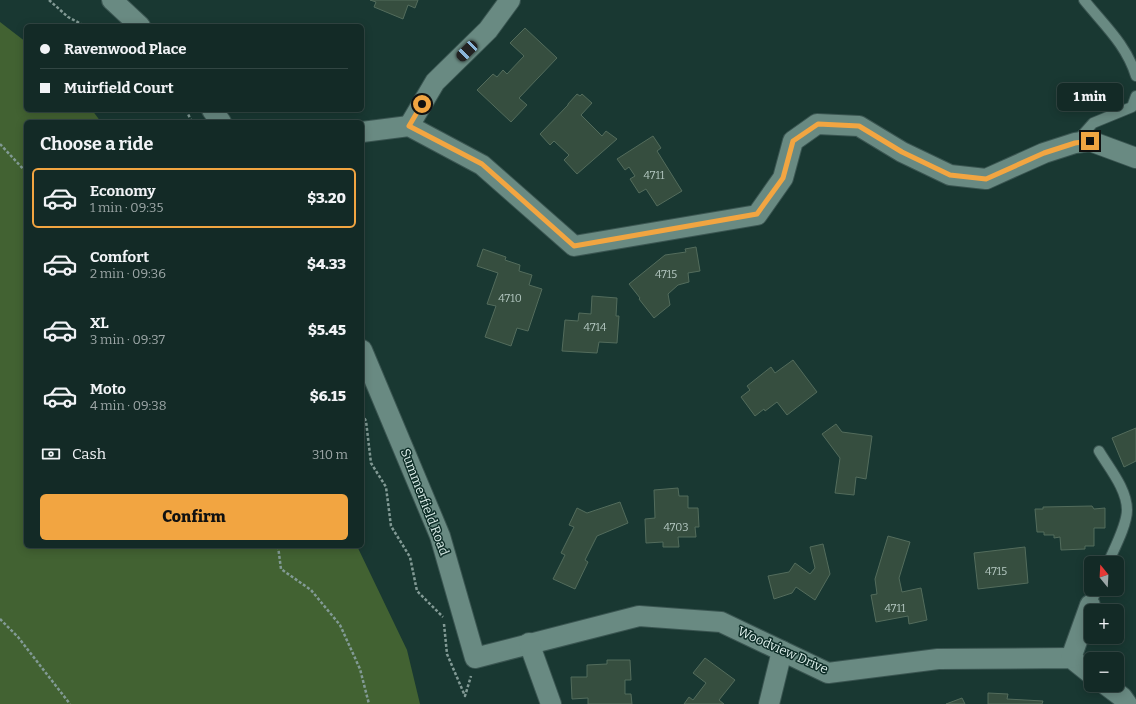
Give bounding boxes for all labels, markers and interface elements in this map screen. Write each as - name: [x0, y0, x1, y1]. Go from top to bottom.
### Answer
- car: [454, 38, 480, 64]
- text: Ravenwood Place: [64, 40, 187, 58]
- text: Muirfield Court: [64, 79, 174, 97]
- callout: 1 min: [1057, 83, 1123, 111]
- text: 1 min: [1073, 89, 1107, 104]
- route start: [413, 95, 431, 113]
- route end: [1081, 132, 1099, 150]
- text: Choose a ride: [40, 133, 153, 155]
- house number: 4711: [644, 169, 665, 182]
- icon: car: [42, 180, 78, 216]
- text: Economy: [90, 182, 156, 200]
- text: $3.20: [307, 189, 346, 207]
- text: 1 min · 09:35: [90, 200, 163, 215]
- icon: car: [42, 246, 78, 282]
- text: Comfort: [90, 248, 149, 266]
- text: $4.33: [307, 255, 346, 273]
- text: 2 min · 09:36: [90, 266, 166, 281]
- house number: 4715: [655, 268, 677, 281]
- house number: 4710: [498, 292, 522, 305]
- icon: car: [42, 312, 78, 348]
- text: XL: [90, 314, 109, 332]
- text: $5.45: [308, 321, 346, 339]
- house number: 4714: [584, 321, 607, 334]
- text: 3 min · 09:37: [90, 332, 165, 347]
- icon: car: [42, 378, 78, 414]
- text: Moto: [90, 380, 126, 398]
- text: $6.15: [310, 387, 346, 405]
- text: 4 min · 09:38: [90, 398, 167, 413]
- icon: cash: [40, 443, 62, 465]
- text: Cash: [72, 445, 106, 463]
- street label: Summerfield Road: [398, 446, 452, 558]
- text: 310 m: [312, 447, 348, 462]
- button: Confirm: [40, 494, 348, 540]
- house number: 4703: [664, 521, 688, 534]
- north arrow: [1084, 556, 1124, 596]
- map controls: [1084, 556, 1124, 692]
- house number: 4715: [985, 565, 1007, 578]
- house number: 4711: [885, 602, 906, 615]
- button: +: [1084, 604, 1124, 644]
- street label: Woodview Drive: [735, 623, 831, 677]
- button: −: [1084, 652, 1124, 692]

